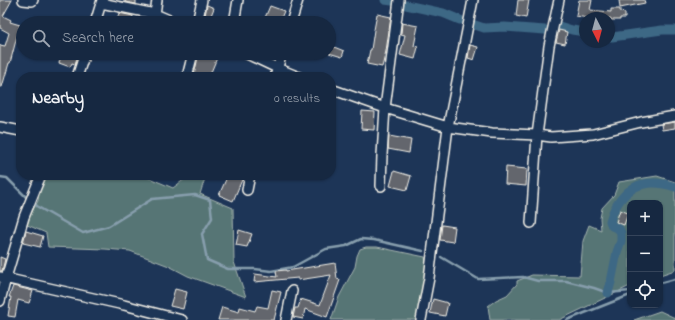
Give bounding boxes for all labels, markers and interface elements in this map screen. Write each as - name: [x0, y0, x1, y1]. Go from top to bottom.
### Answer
- north arrow: [579, 12, 615, 48]
- search box: [16, 16, 336, 60]
- icon: search: [30, 27, 52, 49]
- text: Search here: [62, 27, 134, 49]
- text: Nearby: [32, 86, 84, 111]
- text: 0 results: [274, 89, 320, 108]
- map controls: [627, 200, 663, 308]
- button: +: [627, 200, 663, 236]
- button: −: [627, 236, 663, 272]
- button: locate: [627, 272, 663, 308]

